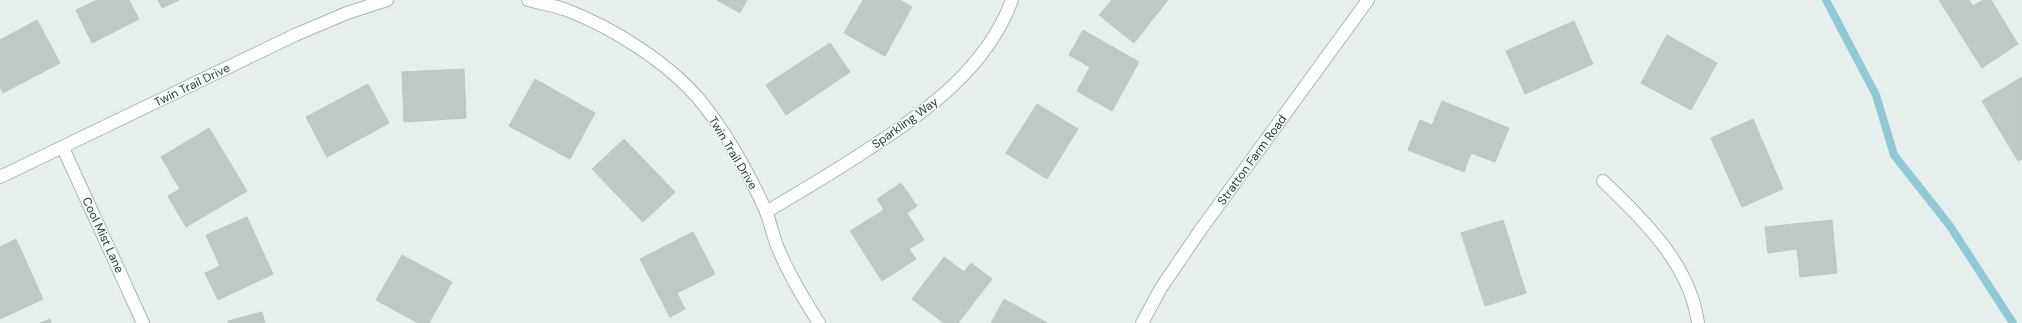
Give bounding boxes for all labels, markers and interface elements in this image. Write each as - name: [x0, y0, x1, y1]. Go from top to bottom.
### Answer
- street label: Twin Trail Drive: [151, 60, 233, 110]
- street label: Sparkling Way: [869, 93, 941, 152]
- street label: Stratton Farm Road: [1214, 112, 1290, 208]
- street label: Twin Trail Drive: [705, 114, 761, 193]
- street label: Cool Mist Lane: [78, 195, 128, 276]

